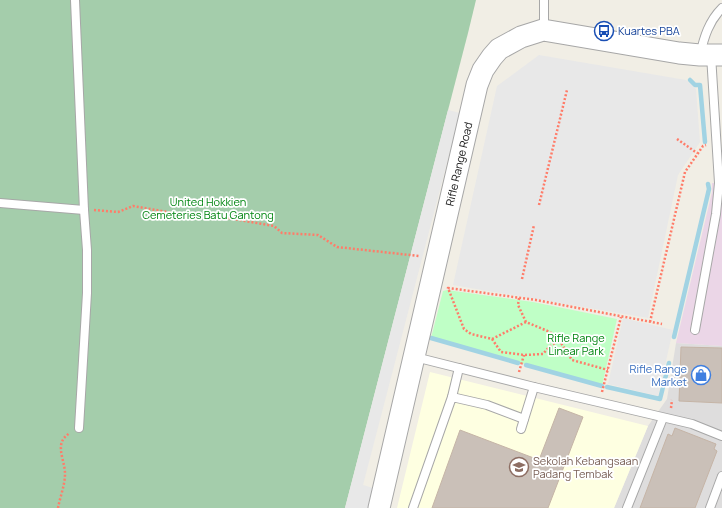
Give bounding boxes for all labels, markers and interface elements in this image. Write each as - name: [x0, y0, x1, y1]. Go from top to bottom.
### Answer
- bus stop icon: Kuartes PBA: [593, 20, 615, 42]
- place label: Kuartes PBA: [618, 23, 680, 38]
- street label: Rifle Range Road: [442, 120, 475, 207]
- park label: United Hokkien Cemeteries Batu Gantong: [142, 194, 274, 222]
- park label: Rifle Range Linear Park: [547, 330, 605, 358]
- place label: Rifle Range Market: [629, 361, 688, 389]
- shop icon: Rifle Range Market: [690, 364, 712, 386]
- place label: Sekolah Kebangsaan Padang Tembak: [533, 453, 638, 481]
- school or university icon: Sekolah Kebangsaan Padang Tembak: [508, 456, 530, 478]

